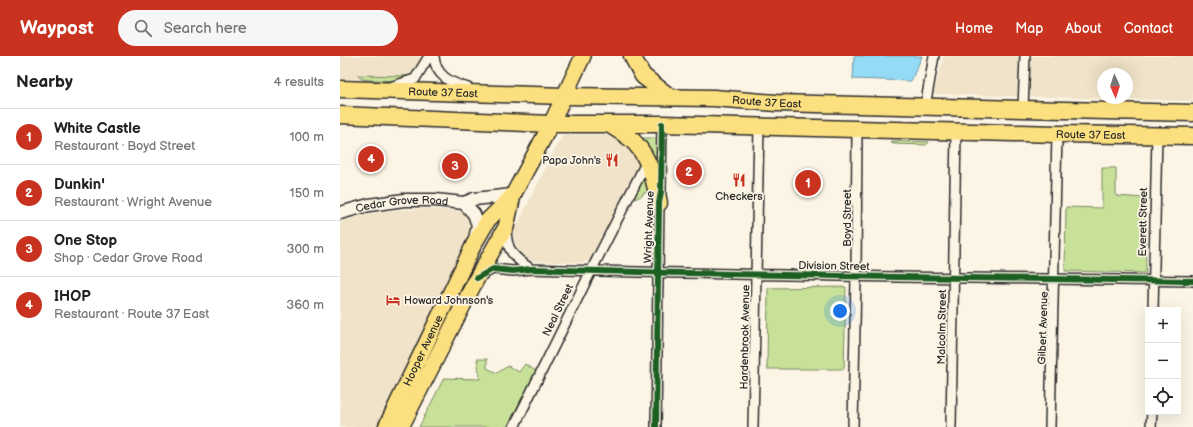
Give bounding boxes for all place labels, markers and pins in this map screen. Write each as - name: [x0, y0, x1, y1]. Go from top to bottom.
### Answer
- pin: 4: [358, 144, 384, 174]
- pin: 3: [442, 151, 468, 181]
- restaurant icon: Papa John's: [604, 152, 620, 168]
- place label: Papa John's: [542, 154, 602, 167]
- pin: 2: [676, 157, 702, 187]
- pin: 1: [795, 168, 821, 198]
- restaurant icon: Checkers: [731, 172, 747, 188]
- place label: Checkers: [715, 190, 763, 203]
- hotel icon: Howard Johnson's: [385, 292, 401, 308]
- place label: Howard Johnson's: [404, 294, 494, 307]

